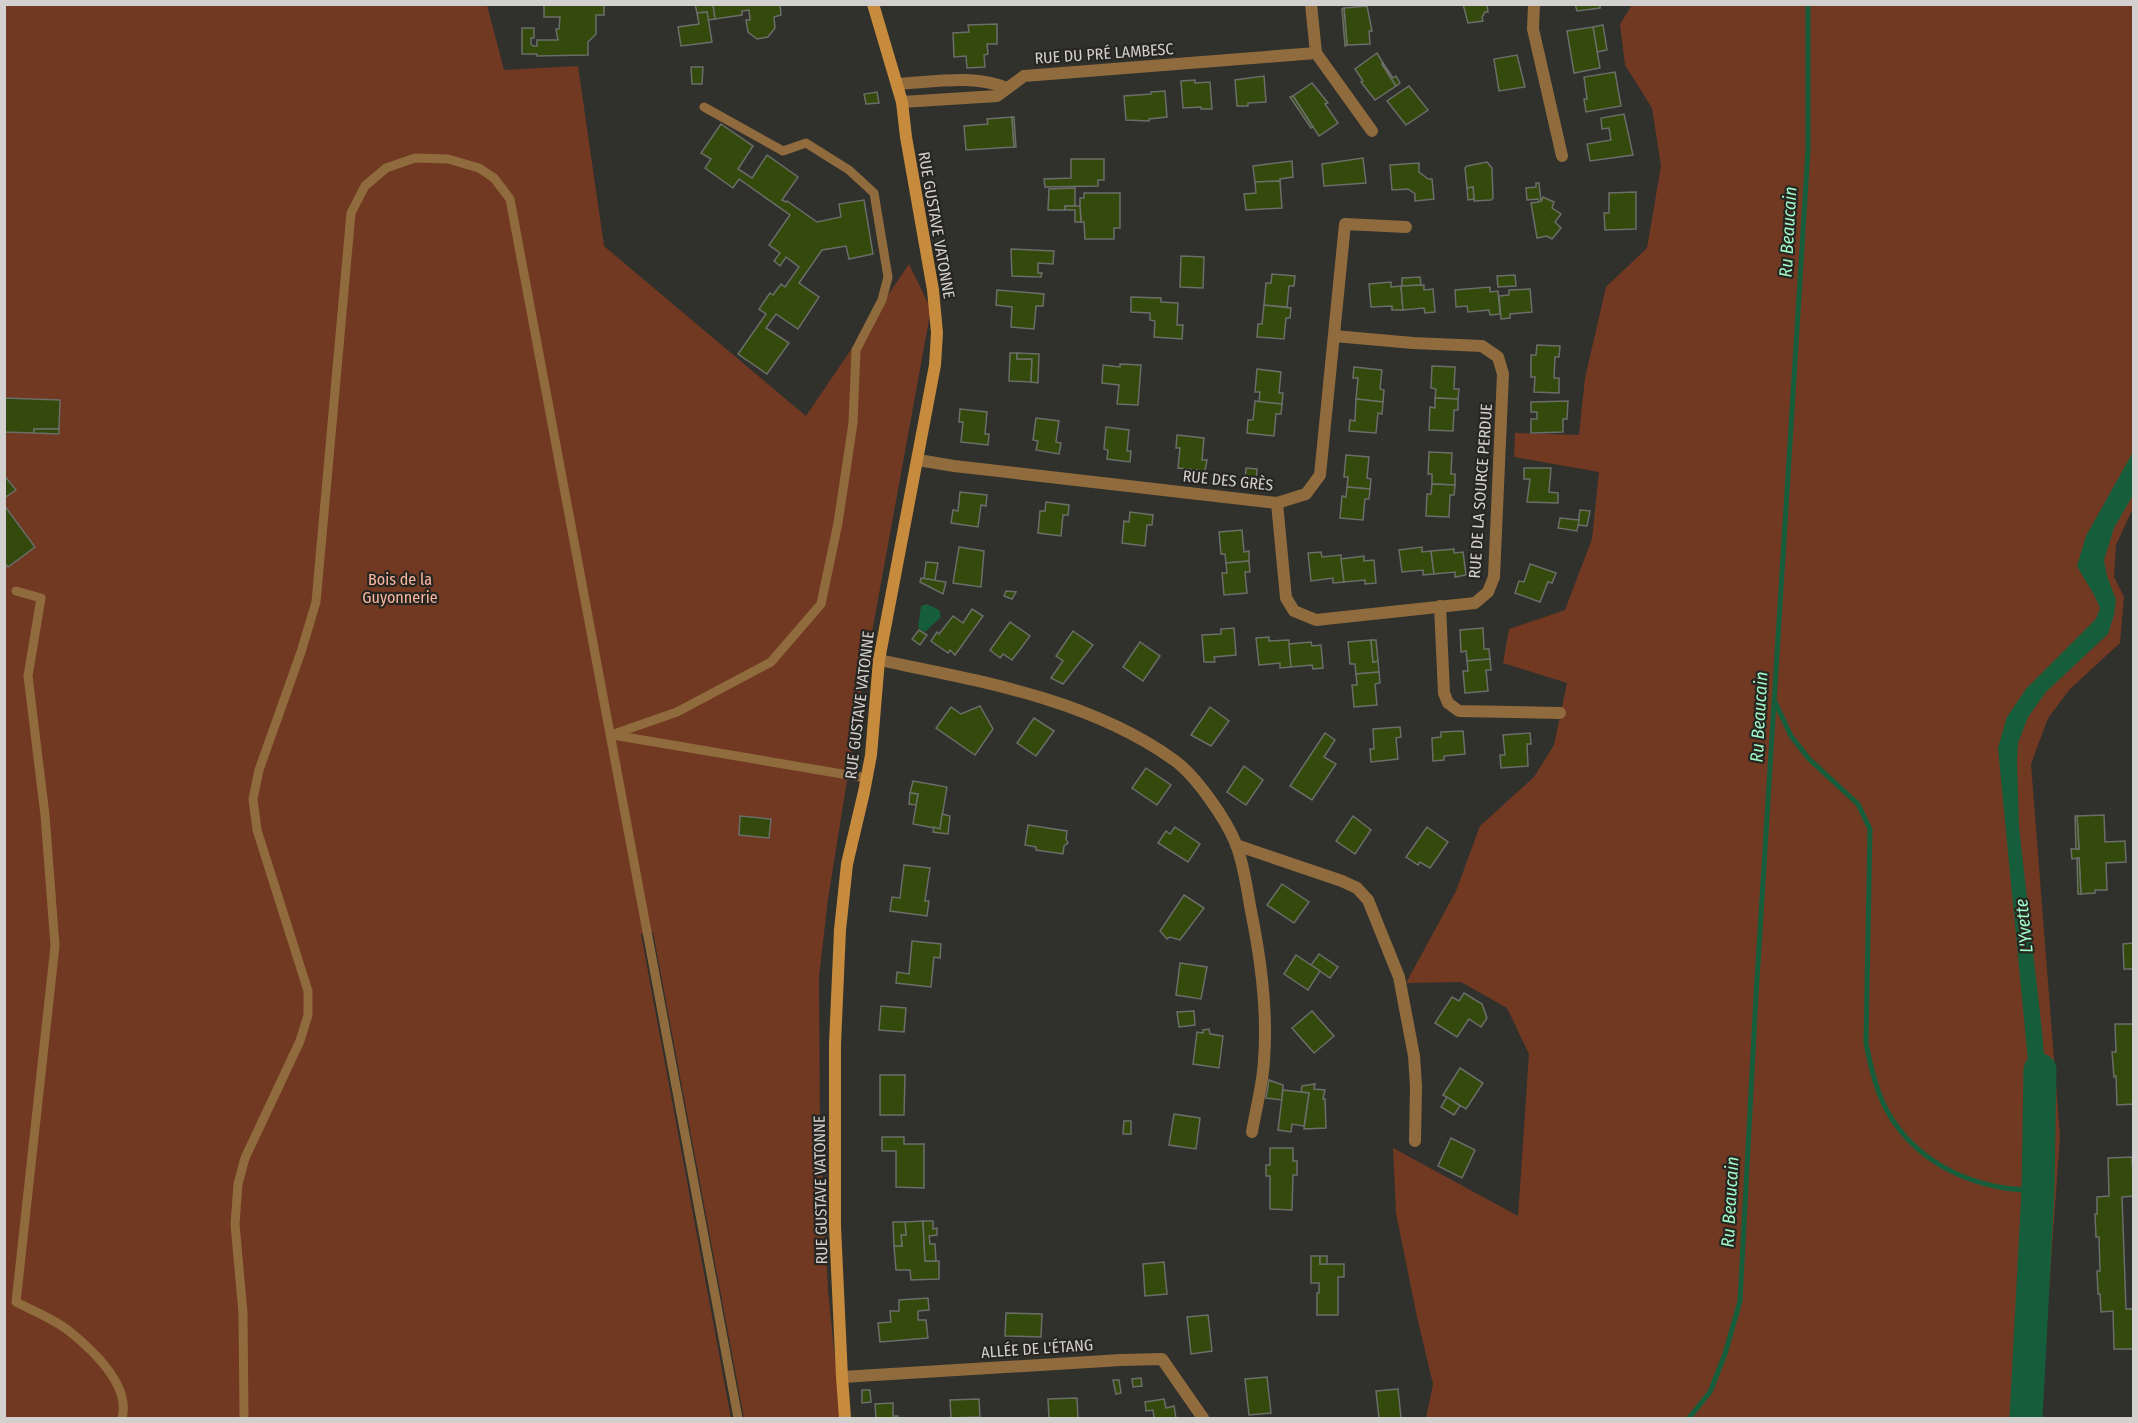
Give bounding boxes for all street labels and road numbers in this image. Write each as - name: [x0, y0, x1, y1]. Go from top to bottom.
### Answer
- street label: RUE DU PRÉ LAMBESC: [1034, 39, 1174, 68]
- street label: RUE GUSTAVE VATONNE: [914, 150, 959, 300]
- street label: RUE DE LA SOURCE PERDUE: [1465, 403, 1496, 579]
- street label: RUE DES GRÈS: [1182, 466, 1274, 495]
- street label: RUE GUSTAVE VATONNE: [841, 630, 878, 780]
- street label: RUE GUSTAVE VATONNE: [810, 1115, 831, 1265]
- street label: ALLÉE DE L'ÉTANG: [980, 1335, 1094, 1362]

